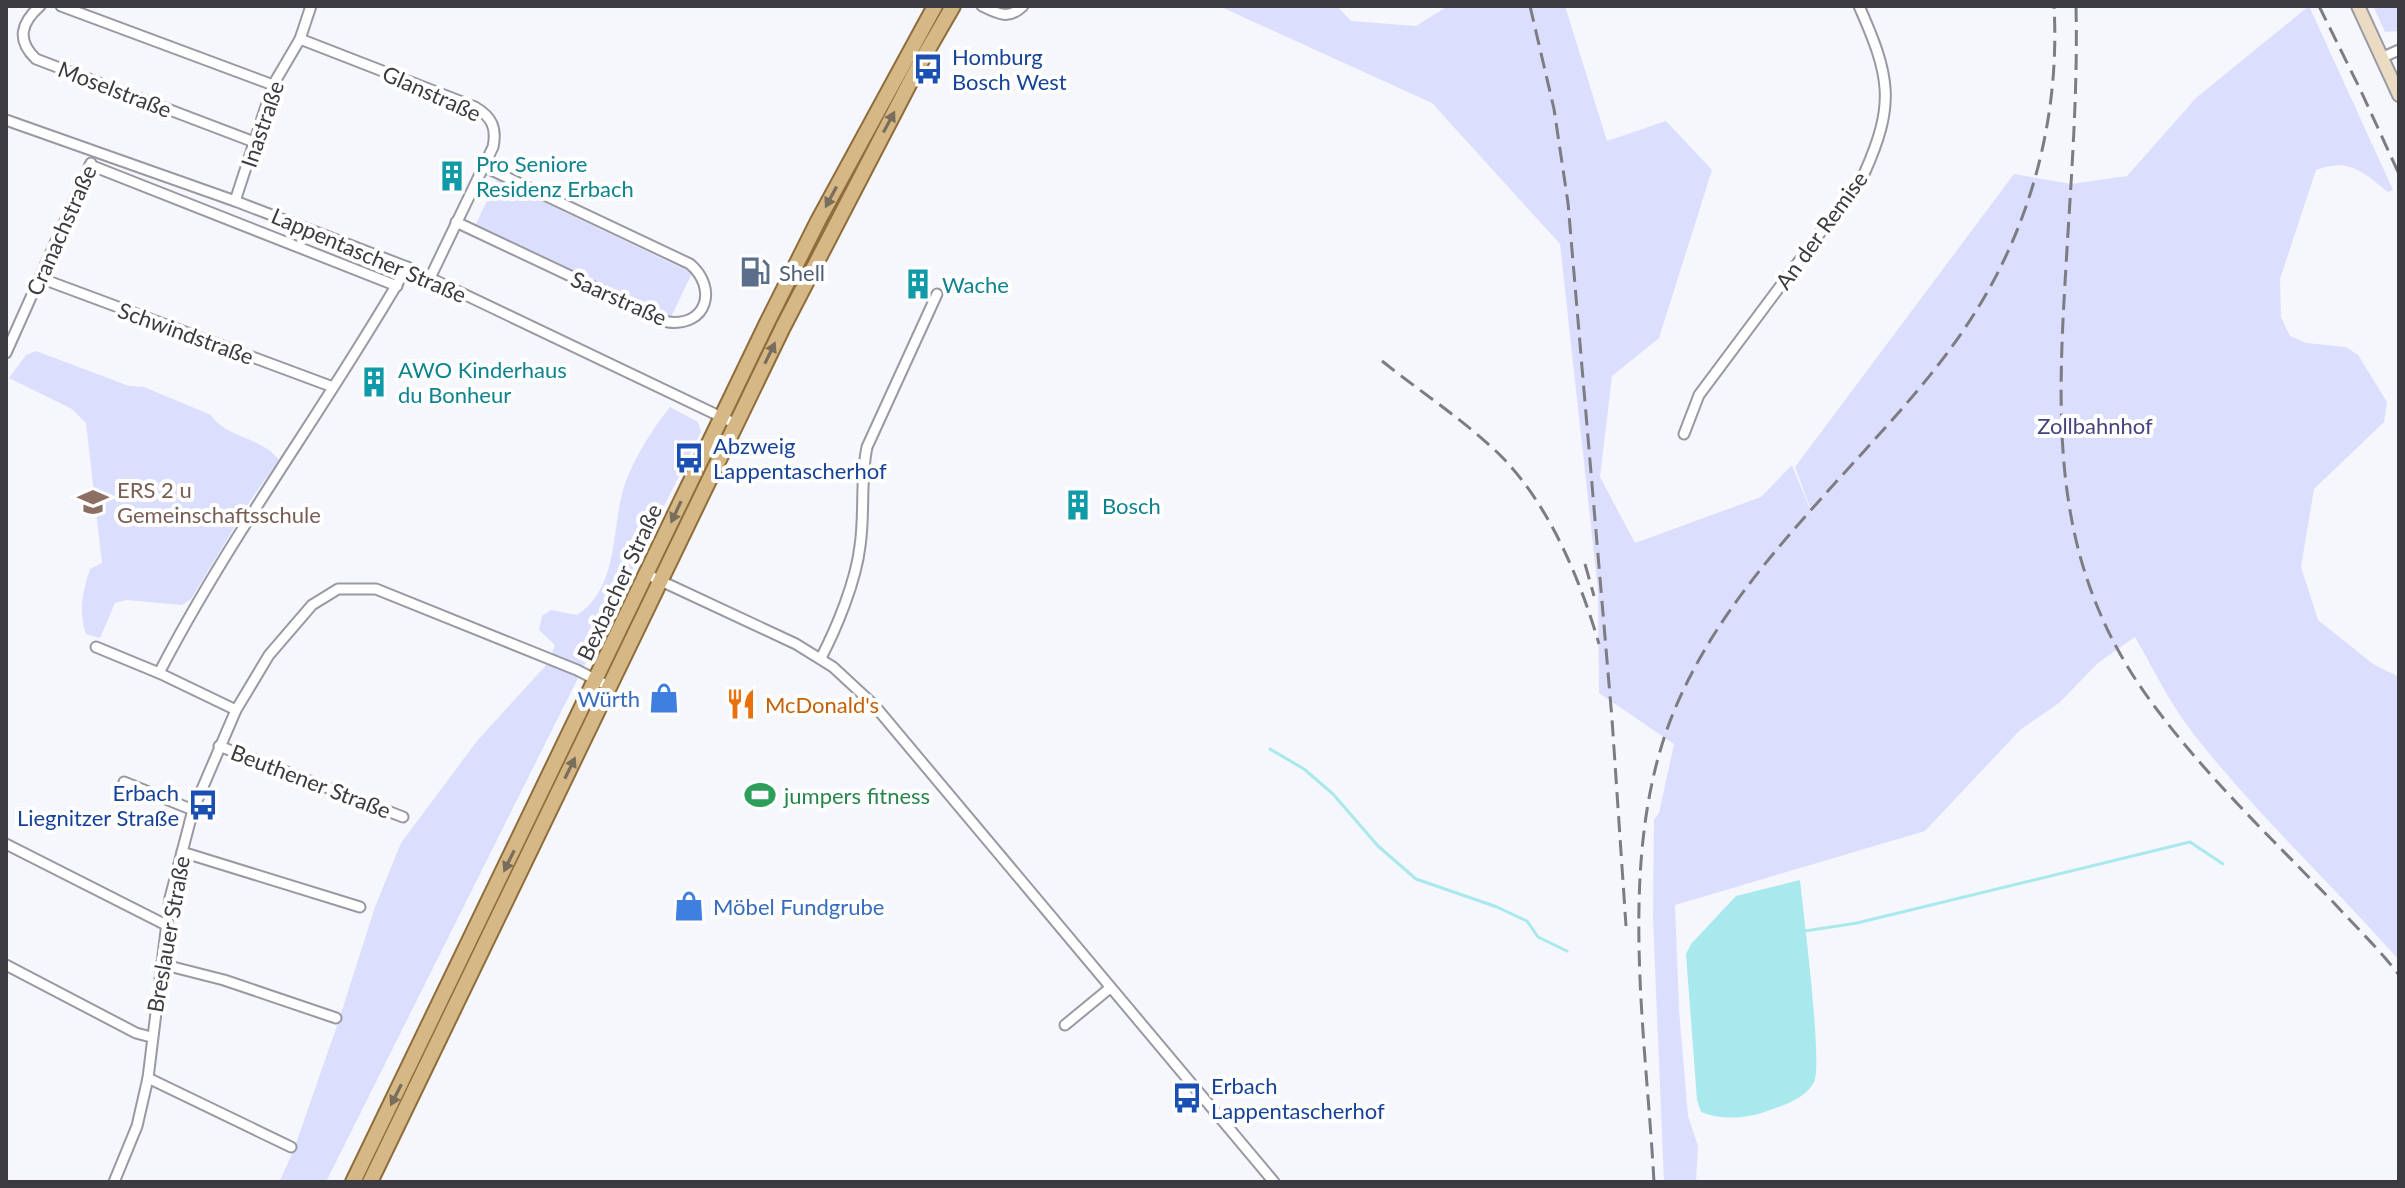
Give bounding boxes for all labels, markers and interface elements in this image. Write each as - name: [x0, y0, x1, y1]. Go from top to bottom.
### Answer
- place label: Homburg Bosch West: [952, 43, 1067, 95]
- bus stop icon: Homburg Bosch West: [911, 52, 945, 86]
- street label: Moselstraße: [54, 55, 176, 123]
- street label: Glanstraße: [379, 59, 485, 127]
- street label: Inastraße: [235, 77, 289, 171]
- one-way arrow: [881, 111, 895, 133]
- place label: Pro Seniore Residenz Erbach: [476, 150, 634, 202]
- building icon: Pro Seniore Residenz Erbach: [435, 159, 469, 193]
- street label: Cranachstraße: [20, 161, 102, 299]
- street label: An der Remise: [1769, 166, 1873, 294]
- one-way arrow: [824, 186, 837, 209]
- street label: Lappentascher Straße: [268, 202, 470, 308]
- fuel station icon: Shell: [738, 255, 772, 289]
- place label: Shell: [779, 259, 825, 286]
- street label: Saarstraße: [567, 265, 671, 331]
- building icon: Wache: [901, 267, 935, 301]
- place label: Wache: [942, 271, 1009, 298]
- street label: Schwindstraße: [115, 296, 257, 370]
- one-way arrow: [763, 342, 777, 365]
- place label: AWO Kinderhaus du Bonheur: [398, 356, 567, 408]
- building icon: AWO Kinderhaus du Bonheur: [357, 365, 391, 399]
- park label: Zollbahnhof: [2037, 412, 2153, 439]
- place label: Abzweig Lappentascherhof: [713, 432, 887, 484]
- bus stop icon: Abzweig Lappentascherhof: [672, 441, 706, 475]
- place label: ERS 2 u Gemeinschaftsschule: [117, 476, 321, 528]
- school or university icon: ERS 2 u Gemeinschaftsschule: [76, 485, 110, 519]
- building icon: Bosch: [1061, 488, 1095, 522]
- place label: Bosch: [1102, 492, 1161, 519]
- street label: Bexbacher Straße: [571, 499, 667, 665]
- one-way arrow: [669, 501, 683, 524]
- shop icon: Würth: [647, 681, 681, 715]
- place label: Würth: [578, 685, 640, 712]
- restaurant icon: McDonald's: [724, 687, 758, 721]
- place label: McDonald's: [765, 691, 879, 718]
- street label: Beuthener Straße: [227, 738, 395, 824]
- one-way arrow: [563, 757, 577, 780]
- sports icon: jumpers fitness: [743, 778, 777, 812]
- place label: Erbach Liegnitzer Straße: [17, 779, 179, 831]
- place label: jumpers fitness: [783, 782, 930, 809]
- bus stop icon: Erbach Liegnitzer Straße: [186, 788, 220, 822]
- one-way arrow: [502, 849, 516, 872]
- street label: Breslauer Straße: [141, 854, 195, 1014]
- shop icon: Möbel Fundgrube: [672, 889, 706, 923]
- place label: Möbel Fundgrube: [713, 893, 884, 920]
- place label: Erbach Lappentascherhof: [1211, 1072, 1385, 1124]
- bus stop icon: Erbach Lappentascherhof: [1170, 1081, 1204, 1115]
- one-way arrow: [389, 1083, 403, 1106]

